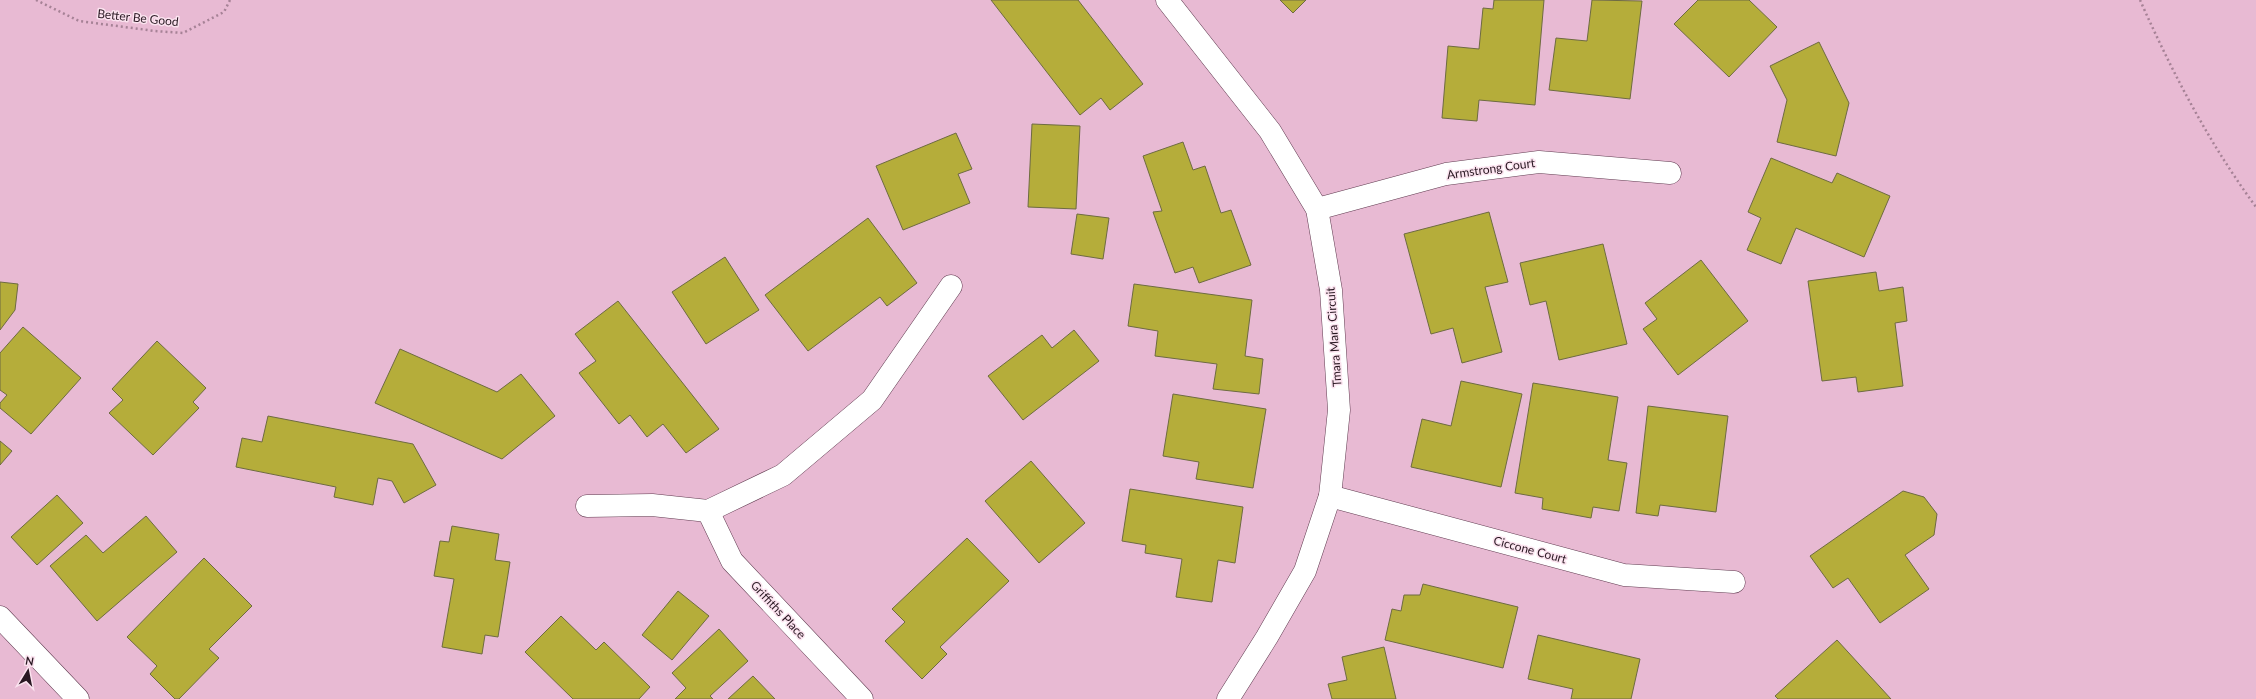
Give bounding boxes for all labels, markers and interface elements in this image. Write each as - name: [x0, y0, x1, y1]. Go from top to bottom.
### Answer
- street label: Better Be Good: [97, 6, 179, 29]
- street label: Armstrong Court: [1446, 155, 1537, 182]
- street label: Tmara Mara Circuit: [1322, 286, 1344, 387]
- street label: Ciccone Court: [1492, 533, 1569, 567]
- street label: Griffiths Place: [748, 578, 809, 642]
- north arrow: [8, 651, 48, 691]
- text: N: [25, 654, 35, 668]

